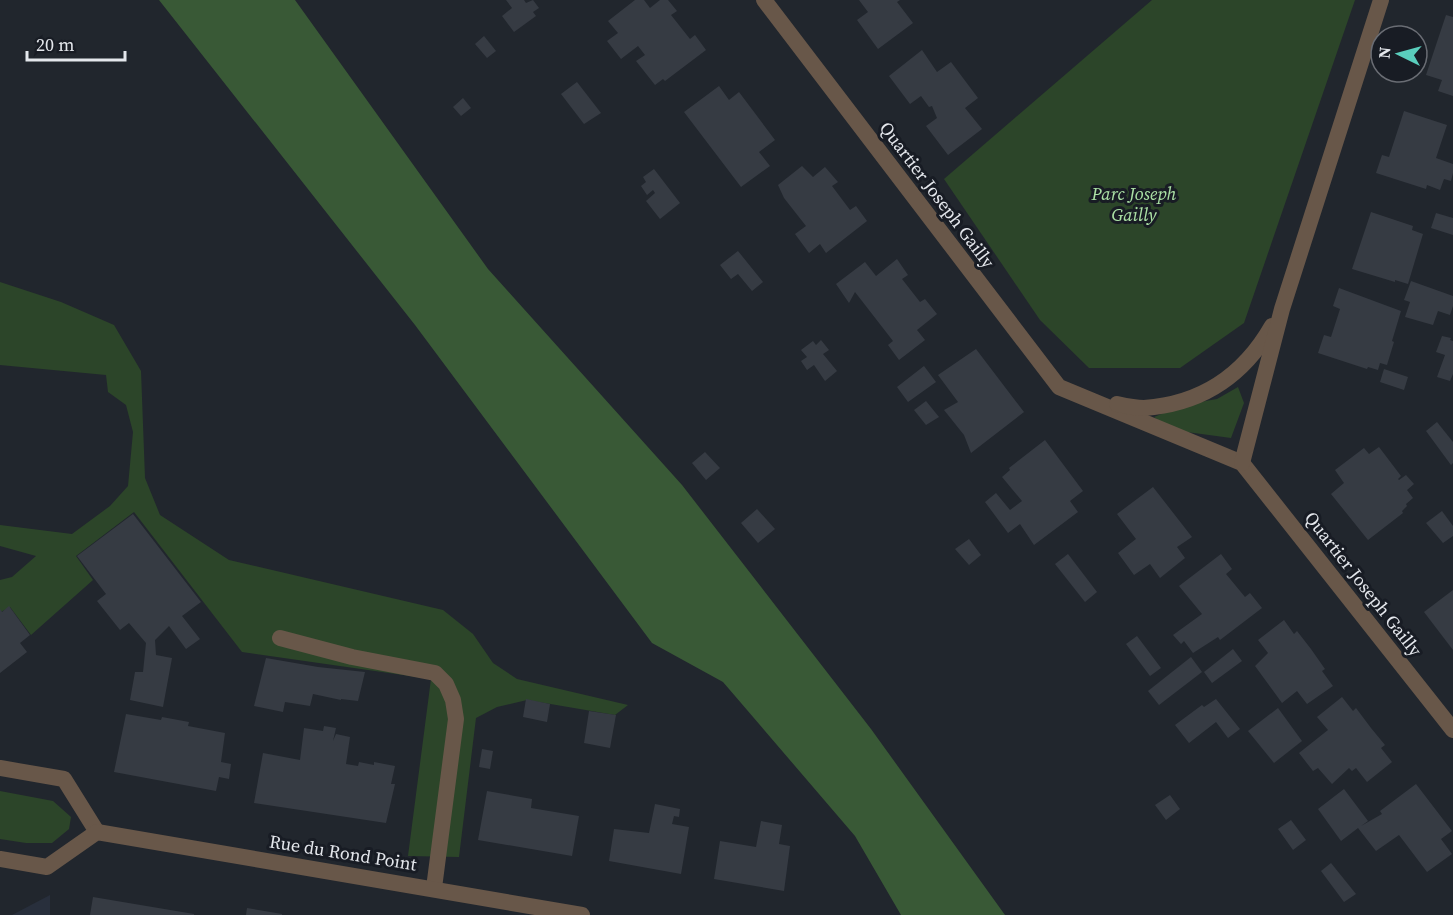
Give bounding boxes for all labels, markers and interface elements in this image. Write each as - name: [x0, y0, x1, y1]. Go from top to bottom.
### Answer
- scale bar: [27, 24, 124, 62]
- north arrow: [1369, 24, 1429, 84]
- text: 20 m: [36, 32, 74, 57]
- text: N: [1373, 46, 1396, 59]
- street label: Quartier Joseph Gailly: [874, 116, 1001, 274]
- park label: Parc Joseph Gailly: [1091, 181, 1177, 227]
- street label: Quartier Joseph Gailly: [1299, 506, 1428, 662]
- street label: Rue du Rond Point: [268, 829, 419, 877]

